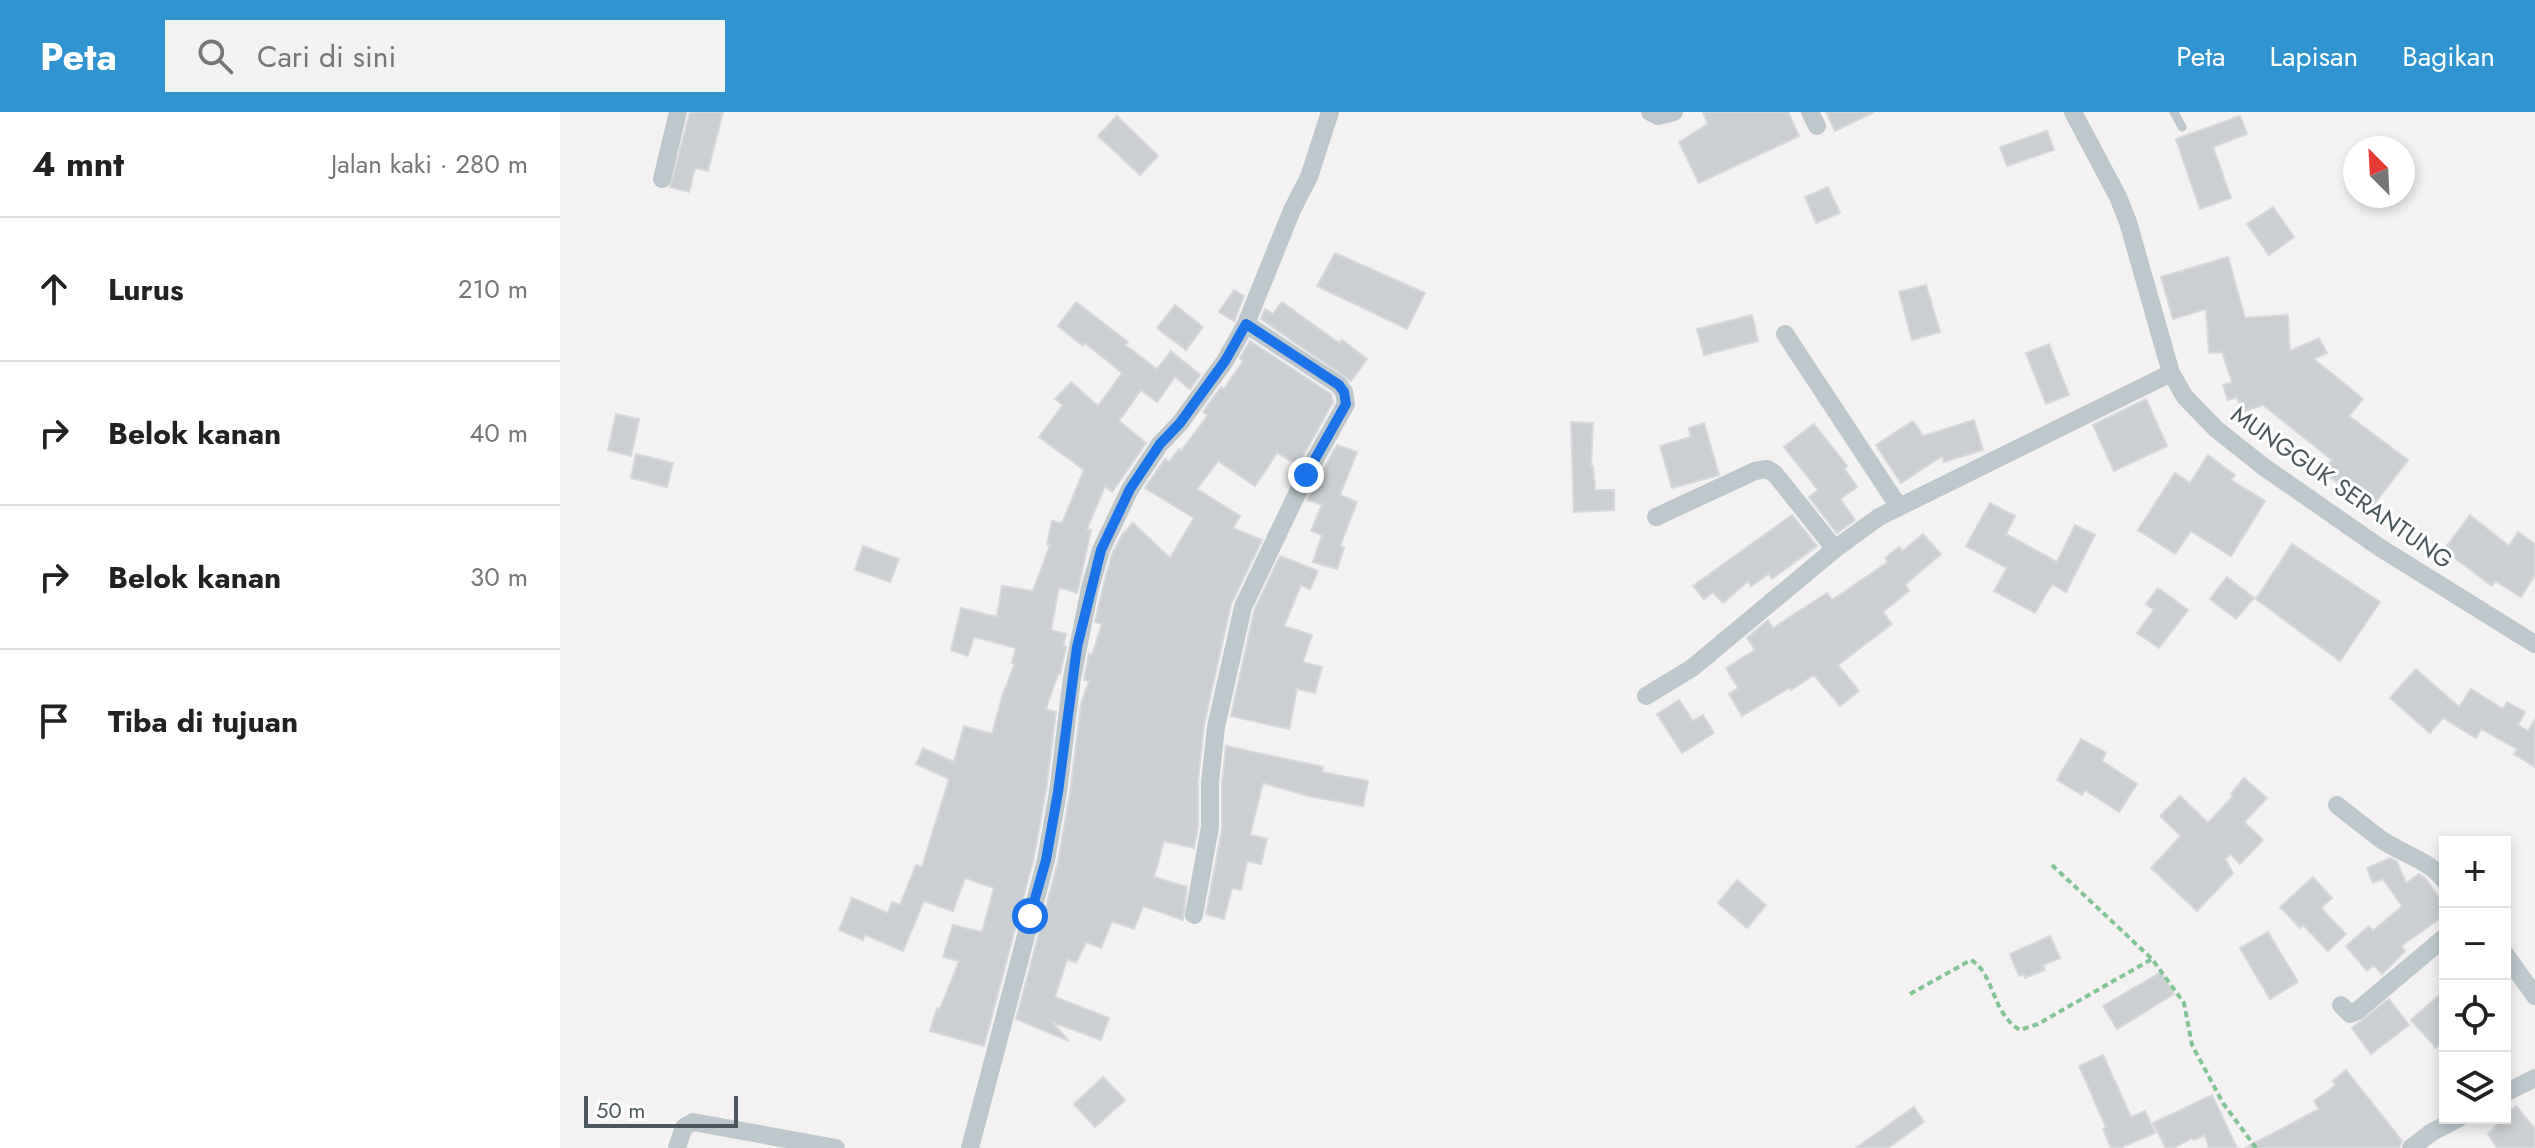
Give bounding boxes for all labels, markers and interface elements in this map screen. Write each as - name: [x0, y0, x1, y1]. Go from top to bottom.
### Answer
- search box: [165, 20, 725, 92]
- text: Peta: [40, 29, 117, 84]
- icon: search: [193, 34, 237, 78]
- text: Cari di sini: [257, 35, 396, 78]
- text: Peta: [2176, 36, 2225, 77]
- text: Lapisan: [2269, 36, 2358, 77]
- text: Bagikan: [2402, 36, 2495, 77]
- north arrow: [2343, 136, 2415, 208]
- text: 4 mnt: [32, 140, 124, 189]
- text: Jalan kaki · 280 m: [331, 145, 528, 183]
- icon: ahead: [32, 267, 76, 311]
- text: Lurus: [108, 268, 184, 311]
- text: 210 m: [458, 270, 528, 308]
- street label: MUNGGUK SERANTUNG: [2224, 397, 2460, 577]
- icon: right: [32, 411, 76, 455]
- text: Belok kanan: [108, 412, 281, 455]
- text: 40 m: [469, 414, 528, 452]
- route end: [1288, 457, 1324, 493]
- icon: right: [32, 555, 76, 599]
- text: Belok kanan: [108, 556, 281, 599]
- text: 30 m: [470, 558, 528, 596]
- icon: arrive: [32, 699, 76, 743]
- text: Tiba di tujuan: [108, 700, 298, 743]
- map controls: [2439, 836, 2511, 1124]
- button: +: [2439, 836, 2511, 908]
- route start: [1012, 898, 1048, 934]
- button: −: [2439, 908, 2511, 980]
- button: locate: [2439, 980, 2511, 1052]
- button: layers: [2439, 1052, 2511, 1124]
- scale bar: [584, 1092, 738, 1128]
- text: 50 m: [596, 1094, 645, 1126]

